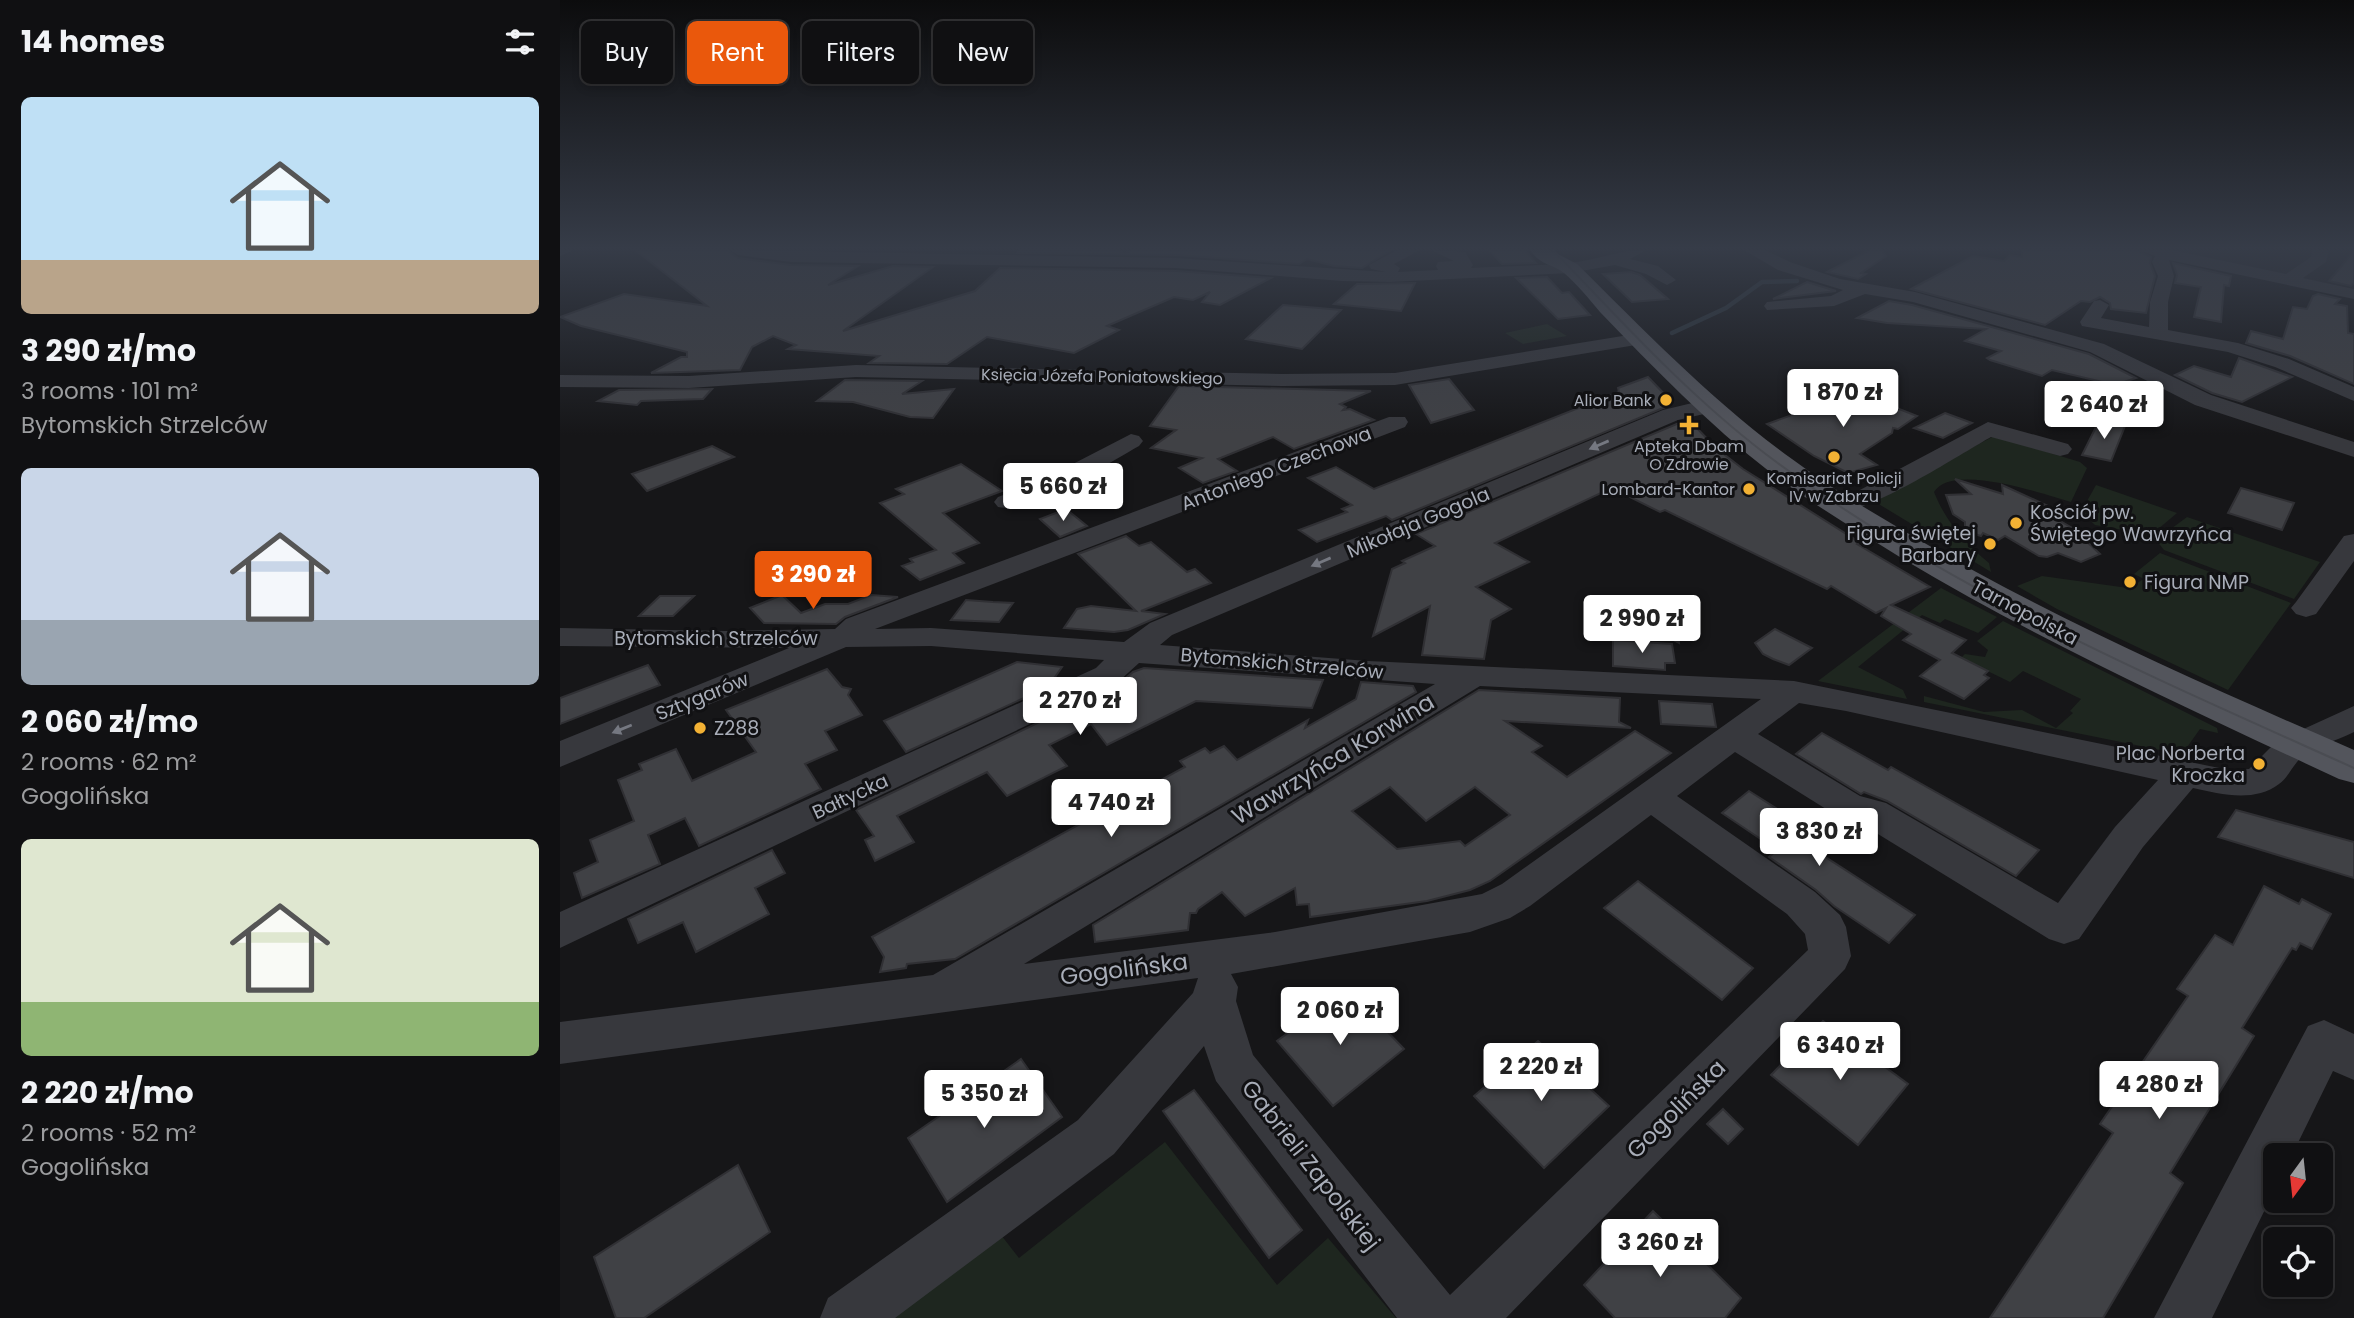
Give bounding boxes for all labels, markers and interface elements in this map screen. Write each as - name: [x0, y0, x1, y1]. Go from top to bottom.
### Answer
- text: 14 homes: [21, 20, 165, 63]
- chip: Buy: [581, 21, 673, 84]
- chip: Rent: [687, 21, 788, 84]
- chip: Filters: [802, 21, 919, 84]
- chip: New: [933, 21, 1033, 84]
- icon: filters: [501, 23, 539, 61]
- icon: home: [217, 143, 343, 269]
- text: 3 290 zł/mo: [21, 329, 196, 372]
- street label: Księcia Józefa Poniatowskiego: [981, 363, 1223, 390]
- pin: 1 870 zł: [1771, 370, 1915, 429]
- text: 3 rooms · 101 m²: [21, 375, 198, 407]
- text: 1 870 zł: [1803, 376, 1883, 408]
- pin: 2 640 zł: [2032, 382, 2176, 441]
- text: 2 640 zł: [2061, 388, 2147, 420]
- place label: Alior Bank: [1574, 389, 1653, 412]
- marker: Alior Bank: [1658, 392, 1674, 408]
- text: Bytomskich Strzelców: [21, 409, 268, 441]
- marker: Apteka Dbam O Zdrowie: [1681, 417, 1697, 433]
- street label: Antoniego Czechowa: [1177, 420, 1375, 517]
- place label: Apteka Dbam O Zdrowie: [1634, 435, 1744, 476]
- one-way arrow: [1588, 440, 1609, 451]
- marker: Komisariat Policji IV w Zabrzu: [1826, 449, 1842, 465]
- pin: 5 660 zł: [991, 463, 1135, 523]
- place label: Komisariat Policji IV w Zabrzu: [1766, 467, 1902, 508]
- text: 5 660 zł: [1019, 470, 1107, 502]
- place label: Lombard-Kantor: [1601, 478, 1735, 501]
- street label: Mikołaja Gogola: [1343, 480, 1494, 565]
- marker: Lombard-Kantor: [1741, 481, 1757, 497]
- place label: Kościół pw. Świętego Wawrzyńca: [2030, 499, 2232, 548]
- icon: home: [217, 514, 343, 640]
- marker: Kościół pw. Świętego Wawrzyńca: [2008, 515, 2024, 531]
- place label: Figura świętej Barbary: [1846, 520, 1976, 569]
- marker: Figura świętej Barbary: [1982, 536, 1998, 552]
- pin: 3 290 zł: [741, 552, 885, 611]
- one-way arrow: [1311, 557, 1332, 568]
- text: 3 290 zł: [771, 558, 855, 590]
- place label: Figura NMP: [2144, 569, 2249, 596]
- street label: Tarnopolska: [1967, 573, 2083, 652]
- marker: Figura NMP: [2122, 574, 2138, 590]
- pin: 2 990 zł: [1570, 596, 1714, 655]
- text: 2 990 zł: [1600, 602, 1684, 634]
- street label: Bytomskich Strzelców: [614, 625, 818, 652]
- street label: Bytomskich Strzelców: [1179, 641, 1385, 686]
- street label: Sztygarów: [652, 665, 753, 727]
- pin: 2 270 zł: [1008, 678, 1152, 737]
- text: 2 270 zł: [1039, 684, 1121, 716]
- street label: Wawrzyńca Korwina: [1226, 686, 1440, 832]
- text: 2 060 zł/mo: [21, 700, 198, 743]
- place label: Z288: [714, 715, 759, 742]
- marker: Z288: [692, 720, 708, 736]
- one-way arrow: [612, 723, 633, 734]
- place label: Plac Norberta Kroczka: [2116, 740, 2245, 789]
- text: 2 rooms · 62 m²: [21, 746, 197, 778]
- marker: Plac Norberta Kroczka: [2251, 756, 2267, 772]
- street label: Bałtycka: [808, 767, 893, 826]
- text: Gogolińska: [21, 780, 149, 812]
- pin: 4 740 zł: [1039, 780, 1183, 839]
- text: 4 740 zł: [1068, 786, 1155, 818]
- pin: 3 830 zł: [1747, 808, 1891, 868]
- text: 3 830 zł: [1776, 815, 1862, 847]
- icon: home: [217, 885, 343, 1011]
- street label: Gogolińska: [1058, 945, 1190, 993]
- pin: 2 060 zł: [1268, 988, 1412, 1047]
- text: 2 060 zł: [1297, 994, 1383, 1026]
- pin: 6 340 zł: [1768, 1023, 1912, 1082]
- text: 6 340 zł: [1796, 1029, 1884, 1061]
- pin: 2 220 zł: [1469, 1044, 1613, 1103]
- text: 2 220 zł: [1500, 1050, 1582, 1082]
- street label: Gogolińska: [1619, 1052, 1733, 1166]
- pin: 4 280 zł: [2087, 1062, 2231, 1121]
- text: 4 280 zł: [2115, 1068, 2203, 1100]
- pin: 5 350 zł: [912, 1070, 1056, 1130]
- text: 2 220 zł/mo: [21, 1071, 194, 1114]
- street label: Gabrieli Zapolskiej: [1234, 1073, 1388, 1257]
- text: 5 350 zł: [940, 1077, 1028, 1109]
- text: 2 rooms · 52 m²: [21, 1117, 196, 1149]
- north arrow: [2263, 1143, 2333, 1213]
- map controls: [2263, 1143, 2333, 1297]
- text: Gogolińska: [21, 1151, 149, 1183]
- pin: 3 260 zł: [1588, 1220, 1732, 1279]
- text: 3 260 zł: [1617, 1226, 1703, 1258]
- button: locate: [2263, 1227, 2333, 1297]

